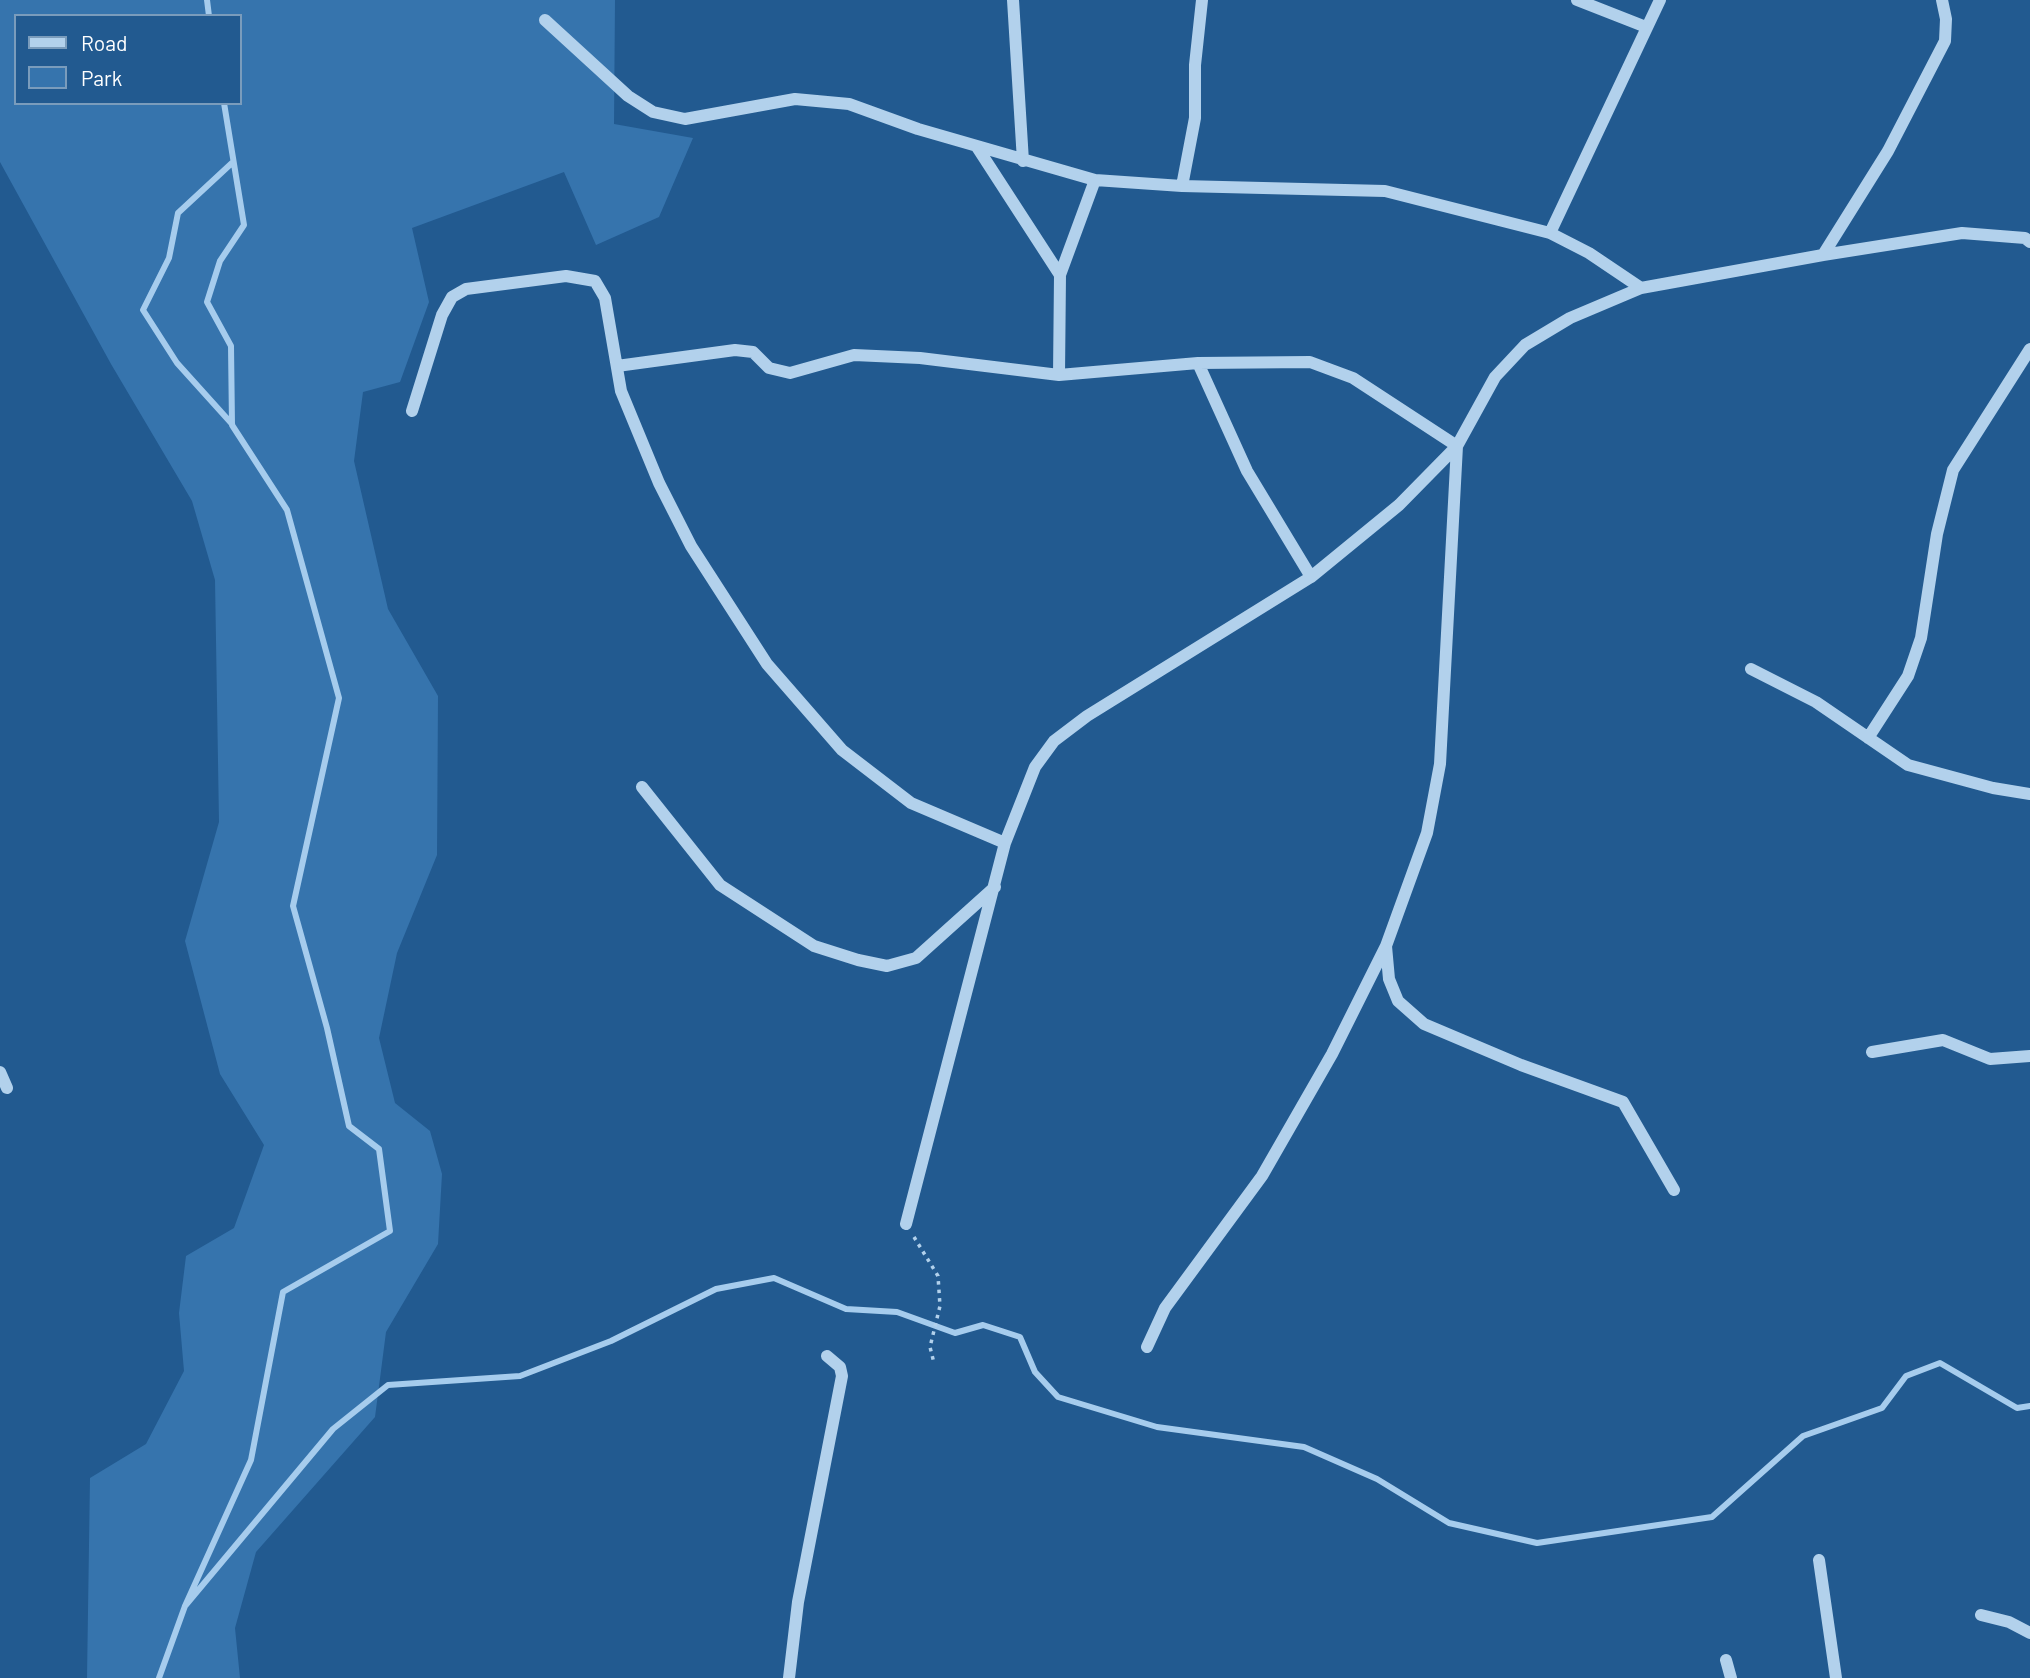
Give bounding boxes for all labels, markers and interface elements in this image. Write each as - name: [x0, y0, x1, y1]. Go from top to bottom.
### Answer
- legend: [14, 14, 242, 105]
- text: Road: [81, 30, 127, 55]
- text: Park: [81, 65, 122, 90]

